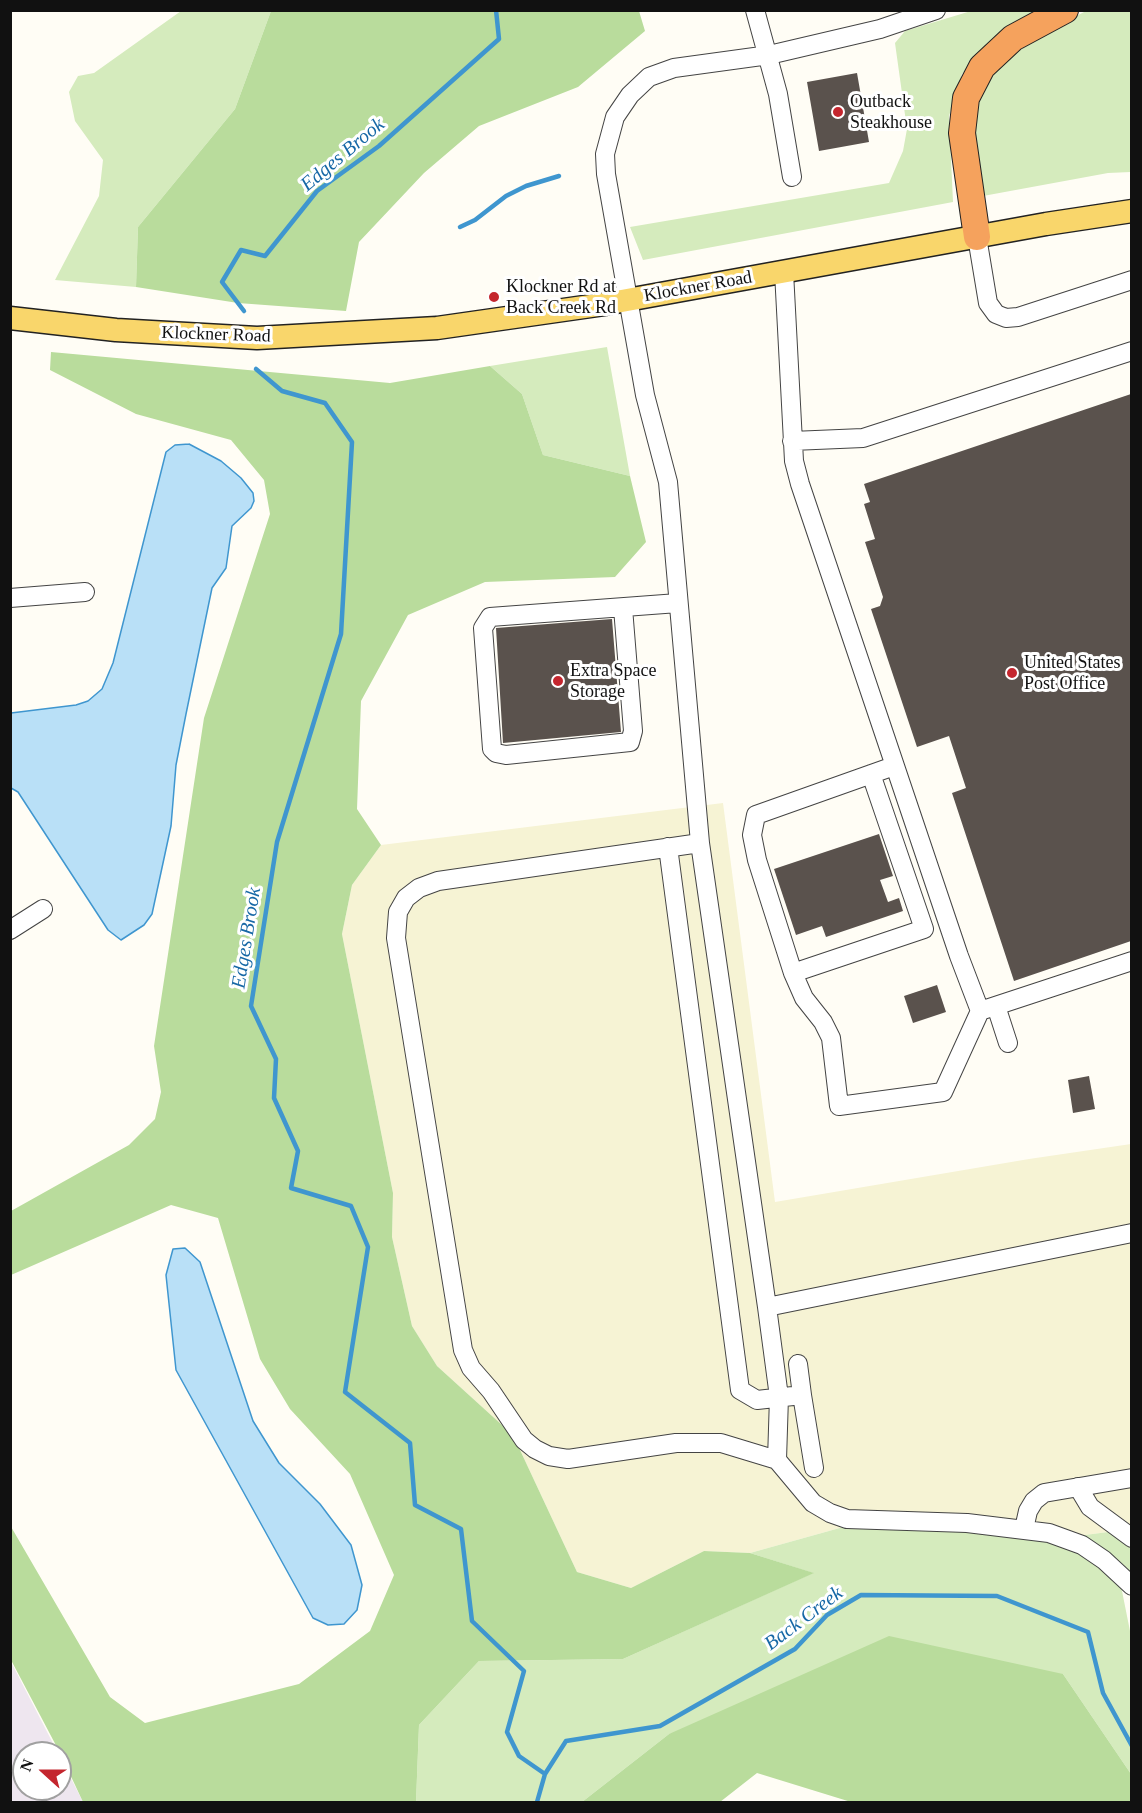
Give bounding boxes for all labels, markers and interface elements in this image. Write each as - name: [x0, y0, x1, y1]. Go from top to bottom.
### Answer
- place label: Outback Steakhouse: [850, 91, 932, 134]
- marker: Outback Steakhouse: [831, 105, 845, 119]
- water label: Edges Brook: [296, 113, 390, 197]
- street label: Klockner Road: [642, 267, 754, 307]
- place label: Klockner Rd at Back Creek Rd: [506, 276, 616, 318]
- marker: Klockner Rd at Back Creek Rd: [487, 290, 501, 304]
- street label: Klockner Road: [161, 322, 271, 348]
- place label: United States Post Office: [1024, 652, 1120, 694]
- place label: Extra Space Storage: [570, 660, 656, 702]
- marker: United States Post Office: [1005, 666, 1019, 680]
- marker: Extra Space Storage: [551, 674, 565, 688]
- water label: Edges Brook: [227, 886, 267, 990]
- water label: Back Creek: [760, 1582, 848, 1656]
- north arrow: [12, 1741, 72, 1801]
- text: N: [17, 1757, 37, 1774]

